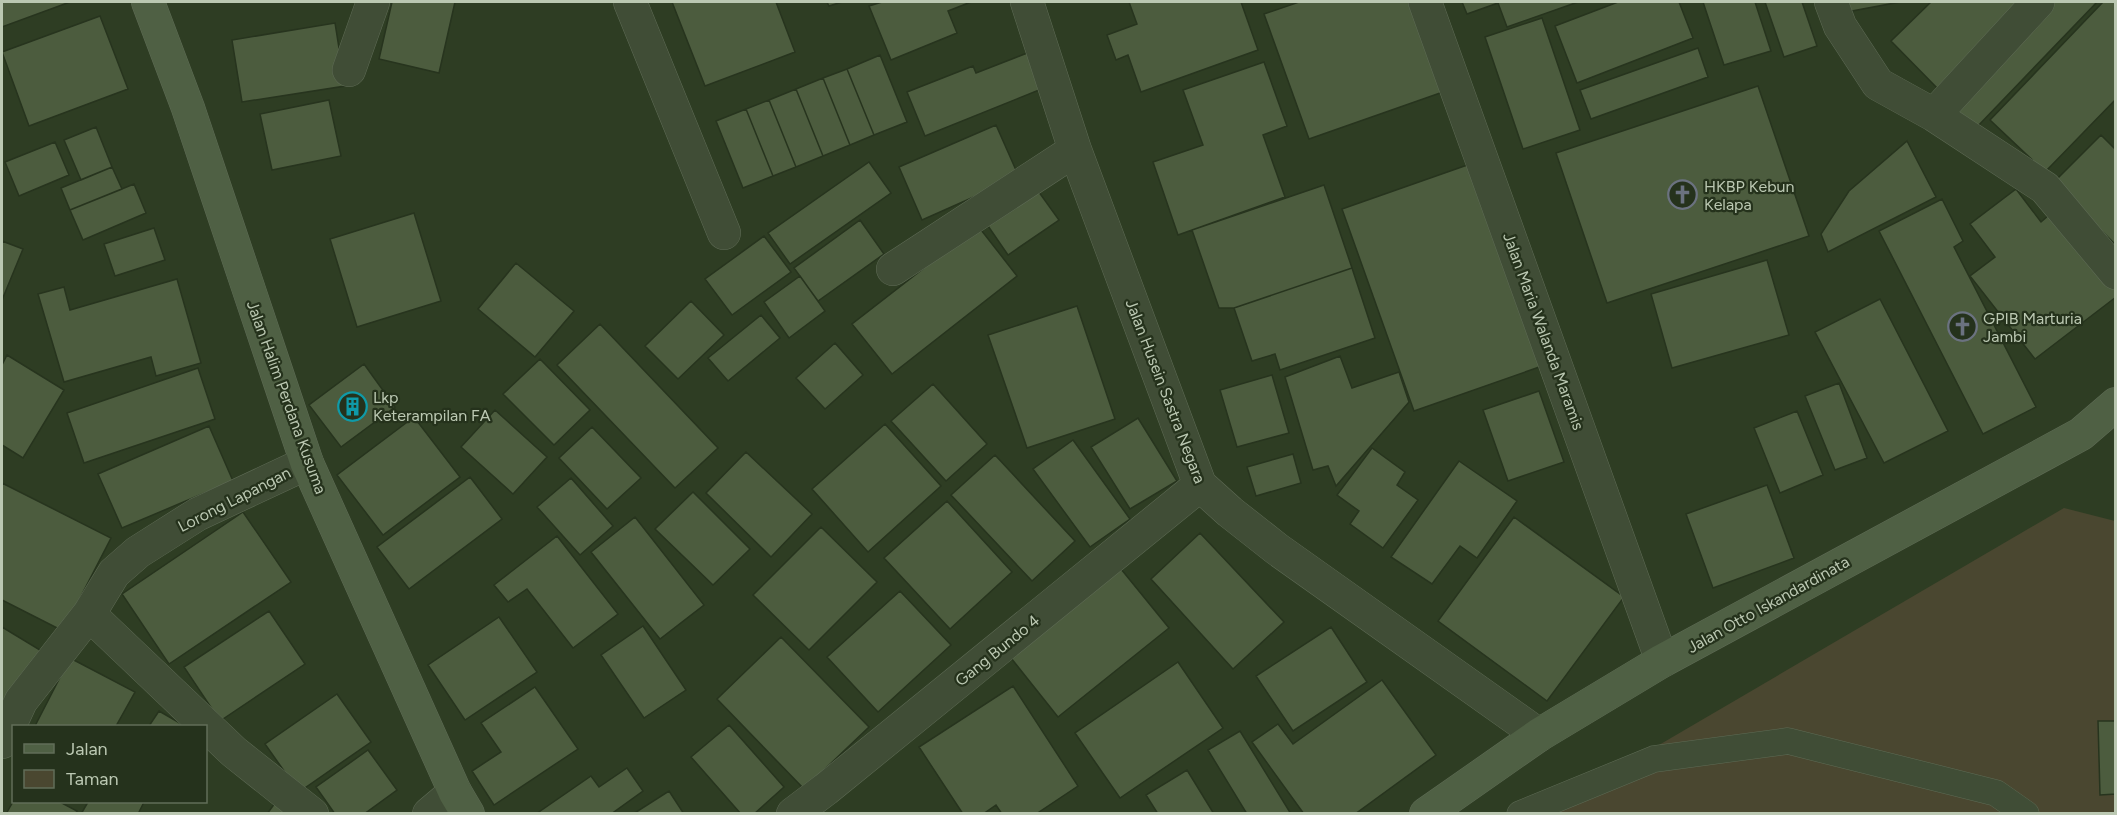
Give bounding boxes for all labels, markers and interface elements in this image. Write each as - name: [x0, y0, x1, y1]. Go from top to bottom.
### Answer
- place label: HKBP Kebun Kelapa: [1704, 177, 1794, 214]
- church icon: HKBP Kebun Kelapa: [1667, 179, 1699, 211]
- street label: Jalan Maria Walanda Maramis: [1499, 230, 1588, 433]
- street label: Jalan Husein Sastra Negara: [1122, 296, 1210, 486]
- street label: Jalan Halim Perdana Kusuma: [243, 298, 330, 497]
- place label: GPIB Marturia Jambi: [1983, 309, 2082, 346]
- church icon: GPIB Marturia Jambi: [1946, 311, 1978, 343]
- place label: Lkp Keterampilan FA: [373, 388, 491, 425]
- building icon: Lkp Keterampilan FA: [336, 390, 368, 422]
- street label: Lorong Lapangan: [175, 463, 294, 536]
- street label: Jalan Otto Iskandardinata: [1684, 552, 1853, 657]
- street label: Gang Bundo 4: [951, 611, 1043, 690]
- legend: [12, 725, 207, 803]
- text: Jalan: [66, 738, 108, 760]
- text: Taman: [66, 768, 119, 790]

